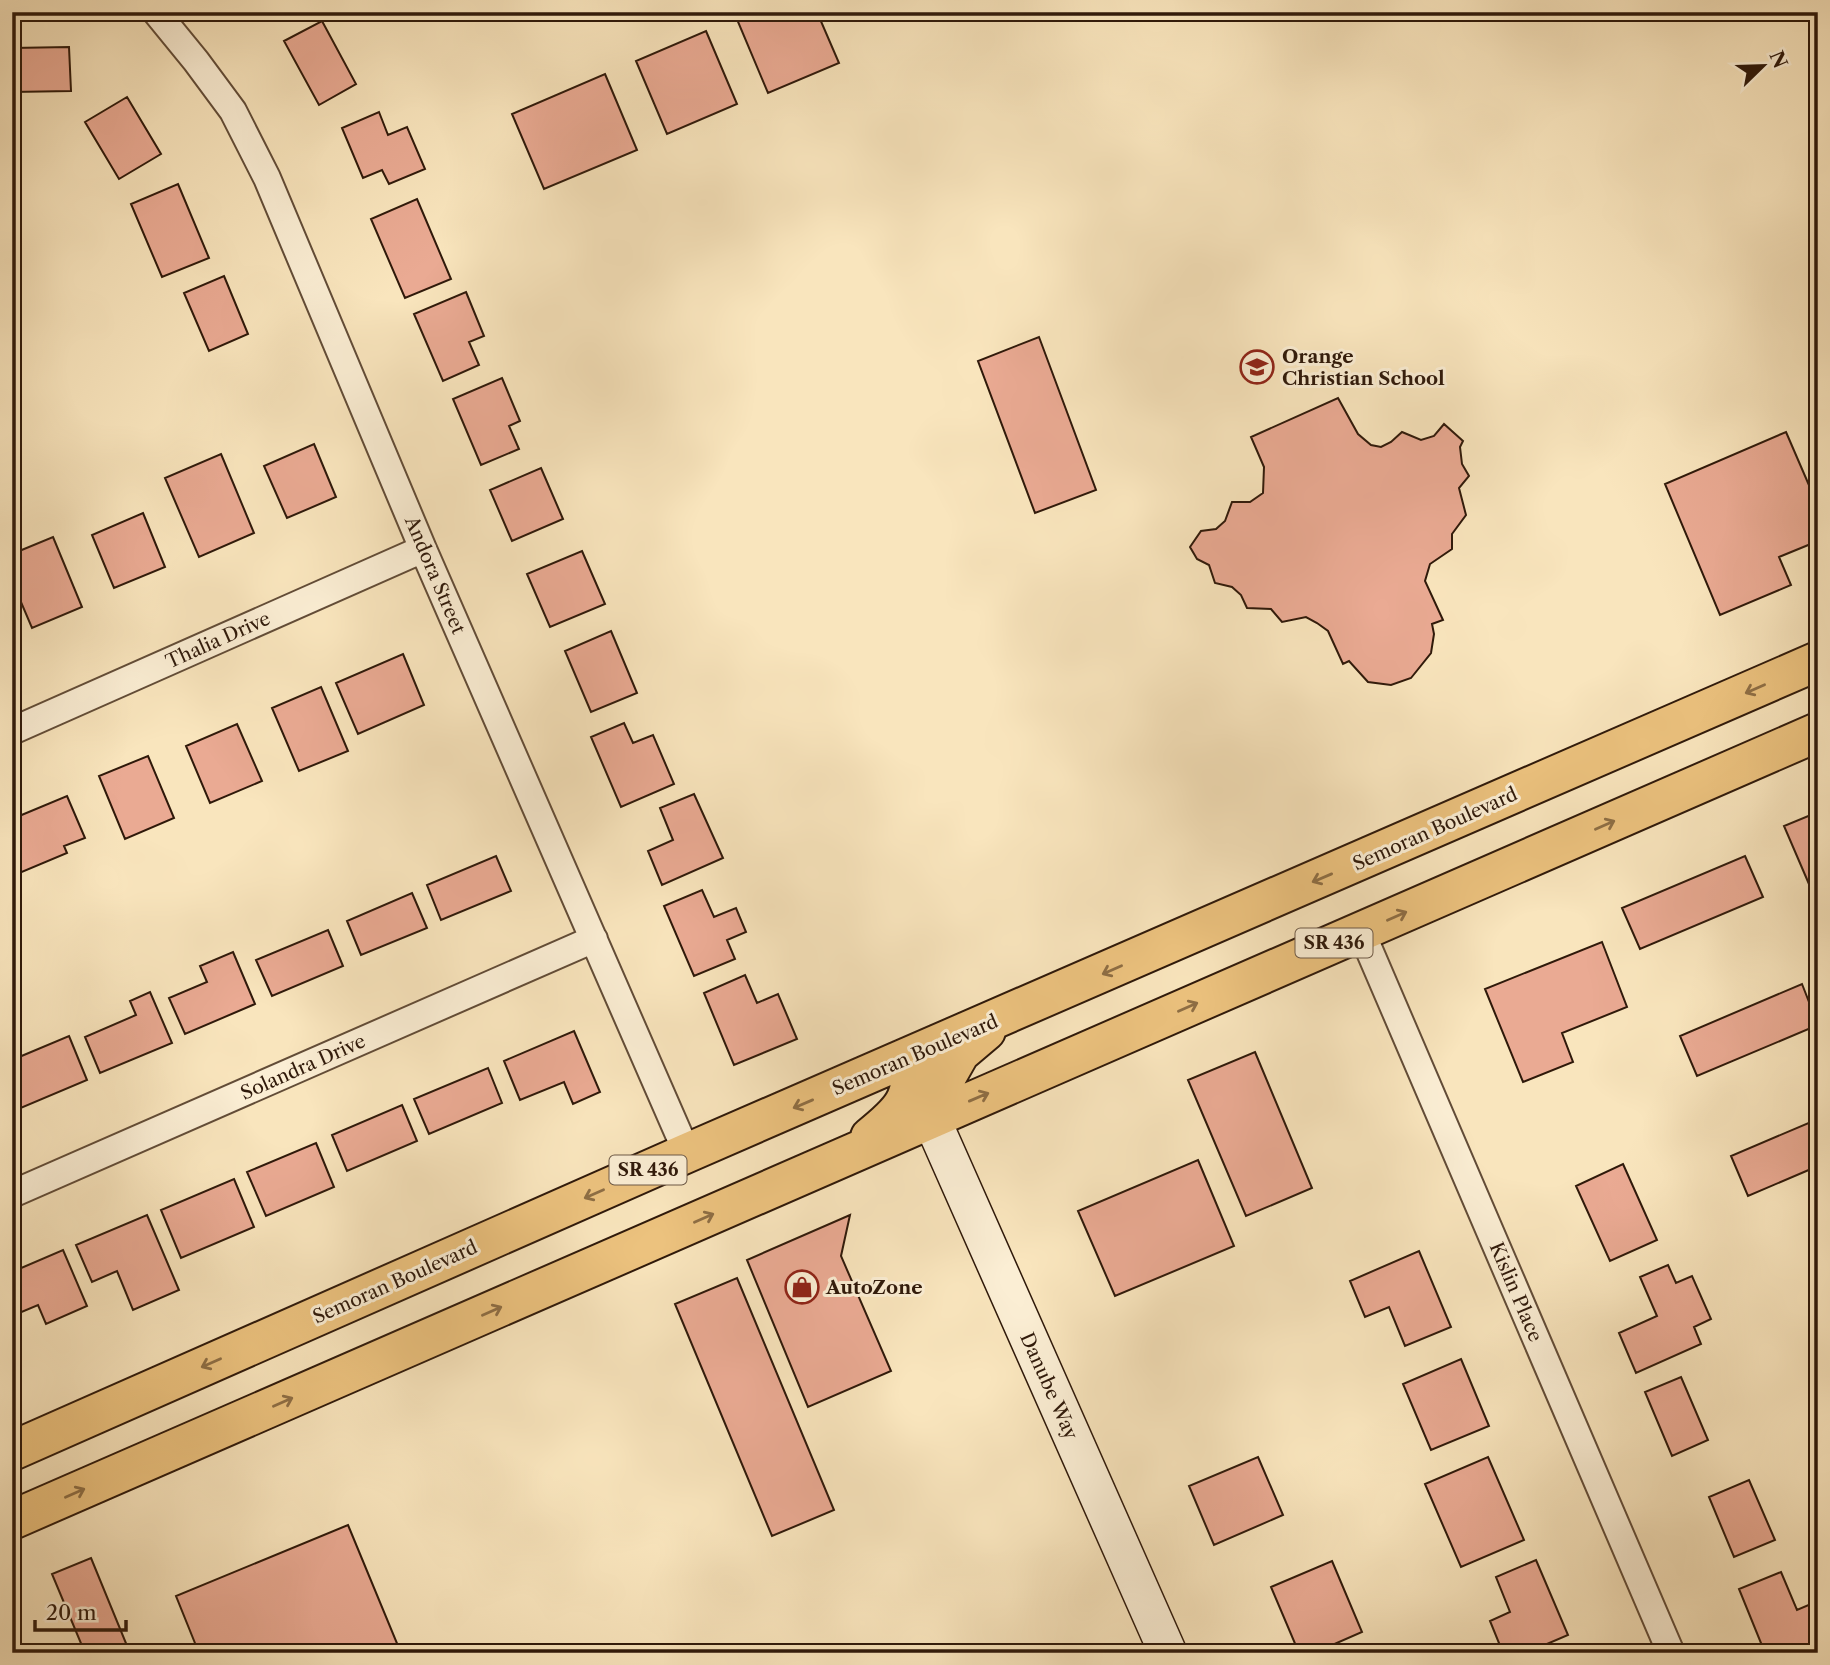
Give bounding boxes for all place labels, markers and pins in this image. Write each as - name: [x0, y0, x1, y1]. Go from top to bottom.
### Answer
- place label: Orange Christian School: [1282, 345, 1445, 390]
- school or university icon: Orange Christian School: [1238, 348, 1276, 386]
- shop icon: AutoZone: [783, 1268, 821, 1306]
- place label: AutoZone: [825, 1276, 923, 1299]

